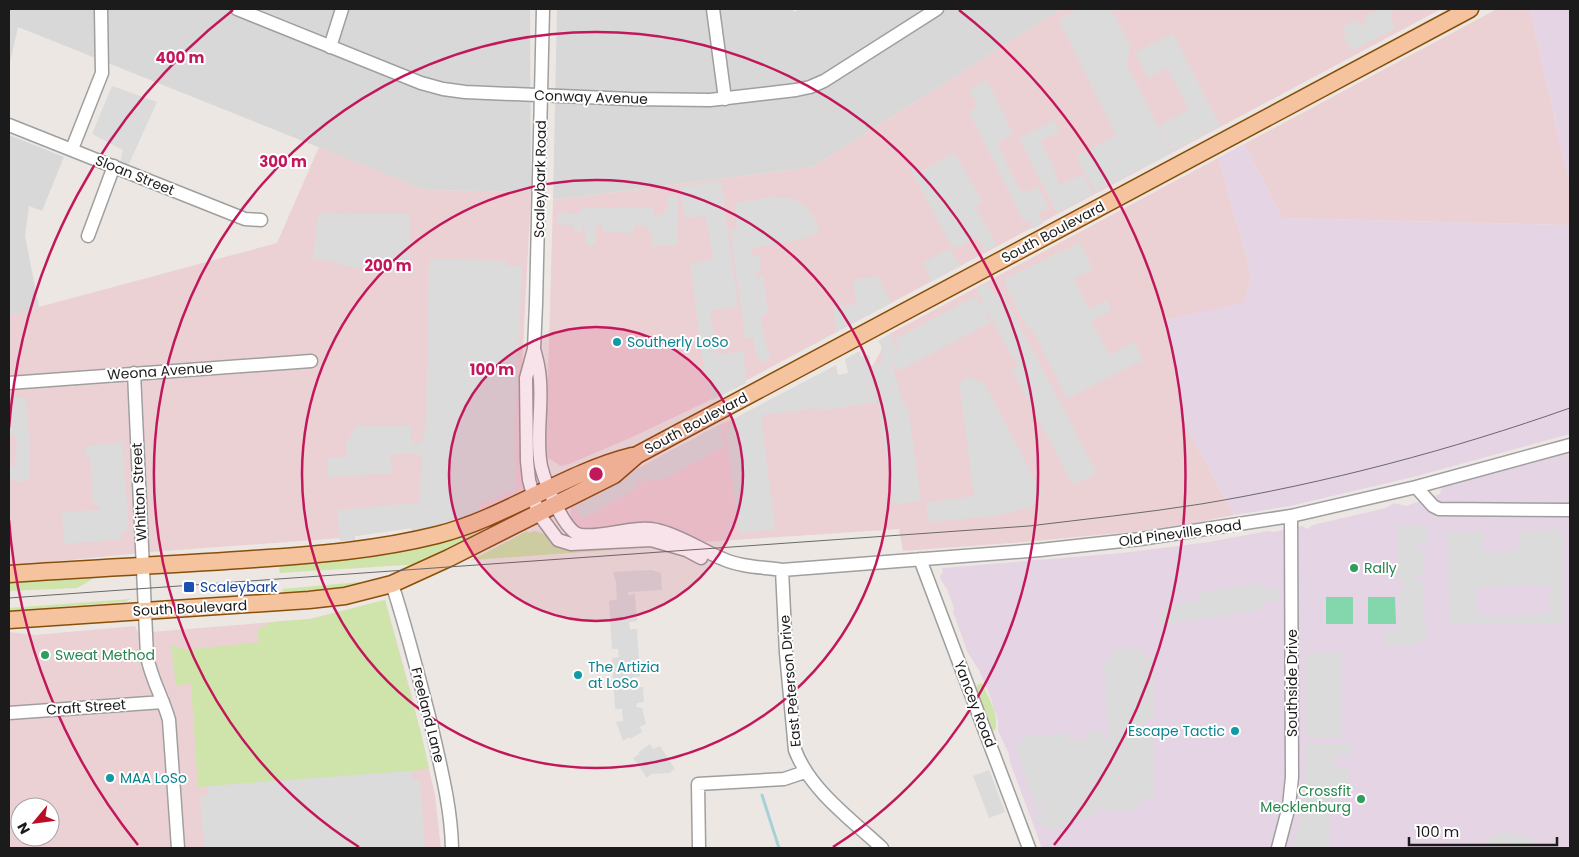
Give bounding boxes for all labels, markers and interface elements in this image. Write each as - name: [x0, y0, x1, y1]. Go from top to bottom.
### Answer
- text: 400 m: [156, 47, 205, 68]
- street label: Conway Avenue: [534, 85, 649, 109]
- street label: Scaleybark Road: [529, 120, 551, 238]
- street label: Sloan Street: [92, 150, 178, 200]
- text: 300 m: [259, 151, 307, 172]
- street label: South Boulevard: [998, 196, 1108, 268]
- text: 200 m: [364, 255, 412, 276]
- place label: Southerly LoSo: [627, 332, 728, 352]
- marker: Southerly LoSo: [611, 336, 623, 348]
- street label: Weona Avenue: [106, 357, 214, 385]
- text: 100 m: [470, 359, 514, 380]
- street label: South Boulevard: [641, 387, 751, 459]
- street label: Whitton Street: [126, 442, 152, 542]
- centre of rings: [587, 465, 605, 483]
- street label: Old Pineville Road: [1117, 514, 1243, 552]
- place label: Rally: [1364, 558, 1397, 578]
- marker: Rally: [1348, 562, 1360, 574]
- place label: Scaleybark: [200, 577, 278, 597]
- marker: Scaleybark: [182, 580, 196, 594]
- street label: South Boulevard: [132, 595, 248, 621]
- street label: East Peterson Drive: [774, 614, 806, 748]
- street label: Southside Drive: [1282, 629, 1302, 737]
- place label: Sweat Method: [55, 645, 155, 665]
- marker: Sweat Method: [39, 649, 51, 661]
- place label: The Artizia at LoSo: [588, 657, 659, 693]
- street label: Yancey Road: [949, 658, 1001, 750]
- street label: Freeland Lane: [406, 665, 450, 765]
- marker: The Artizia at LoSo: [572, 669, 584, 681]
- street label: Craft Street: [45, 694, 127, 720]
- place label: Escape Tactic: [1128, 721, 1225, 741]
- marker: Escape Tactic: [1229, 725, 1241, 737]
- place label: MAA LoSo: [120, 768, 187, 788]
- marker: MAA LoSo: [104, 772, 116, 784]
- place label: Crossfit Mecklenburg: [1260, 781, 1351, 817]
- marker: Crossfit Mecklenburg: [1355, 793, 1367, 805]
- north arrow: [10, 797, 60, 847]
- scale bar: [1409, 814, 1556, 846]
- text: N: [12, 819, 35, 838]
- text: 100 m: [1416, 821, 1459, 842]

